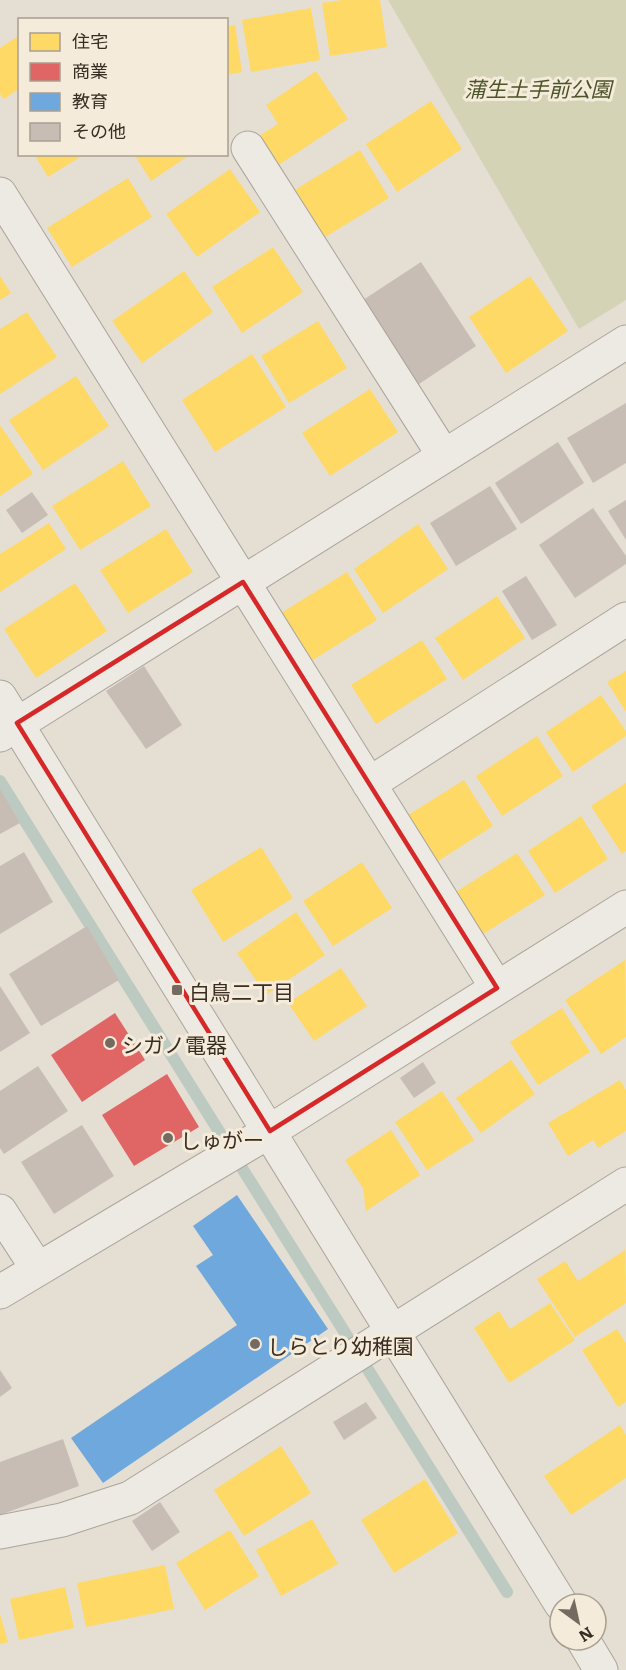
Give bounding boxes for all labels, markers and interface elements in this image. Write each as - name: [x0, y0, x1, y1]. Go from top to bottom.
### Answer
- legend: [18, 18, 228, 156]
- text: 住宅: [72, 27, 108, 54]
- text: 商業: [72, 57, 108, 84]
- park label: 蒲生土手前公園: [465, 72, 614, 103]
- text: 教育: [72, 87, 108, 114]
- text: その他: [72, 117, 126, 144]
- place label: 白鳥二丁目: [189, 975, 294, 1006]
- marker: 白鳥二丁目: [170, 983, 184, 997]
- place label: シガノ電器: [122, 1028, 227, 1059]
- marker: シガノ電器: [103, 1036, 117, 1050]
- place label: しゅがー: [180, 1123, 264, 1154]
- marker: しゅがー: [161, 1131, 175, 1145]
- place label: しらとり幼稚園: [267, 1329, 414, 1360]
- marker: しらとり幼稚園: [248, 1337, 262, 1351]
- north arrow: [548, 1592, 608, 1652]
- text: N: [575, 1622, 599, 1649]

